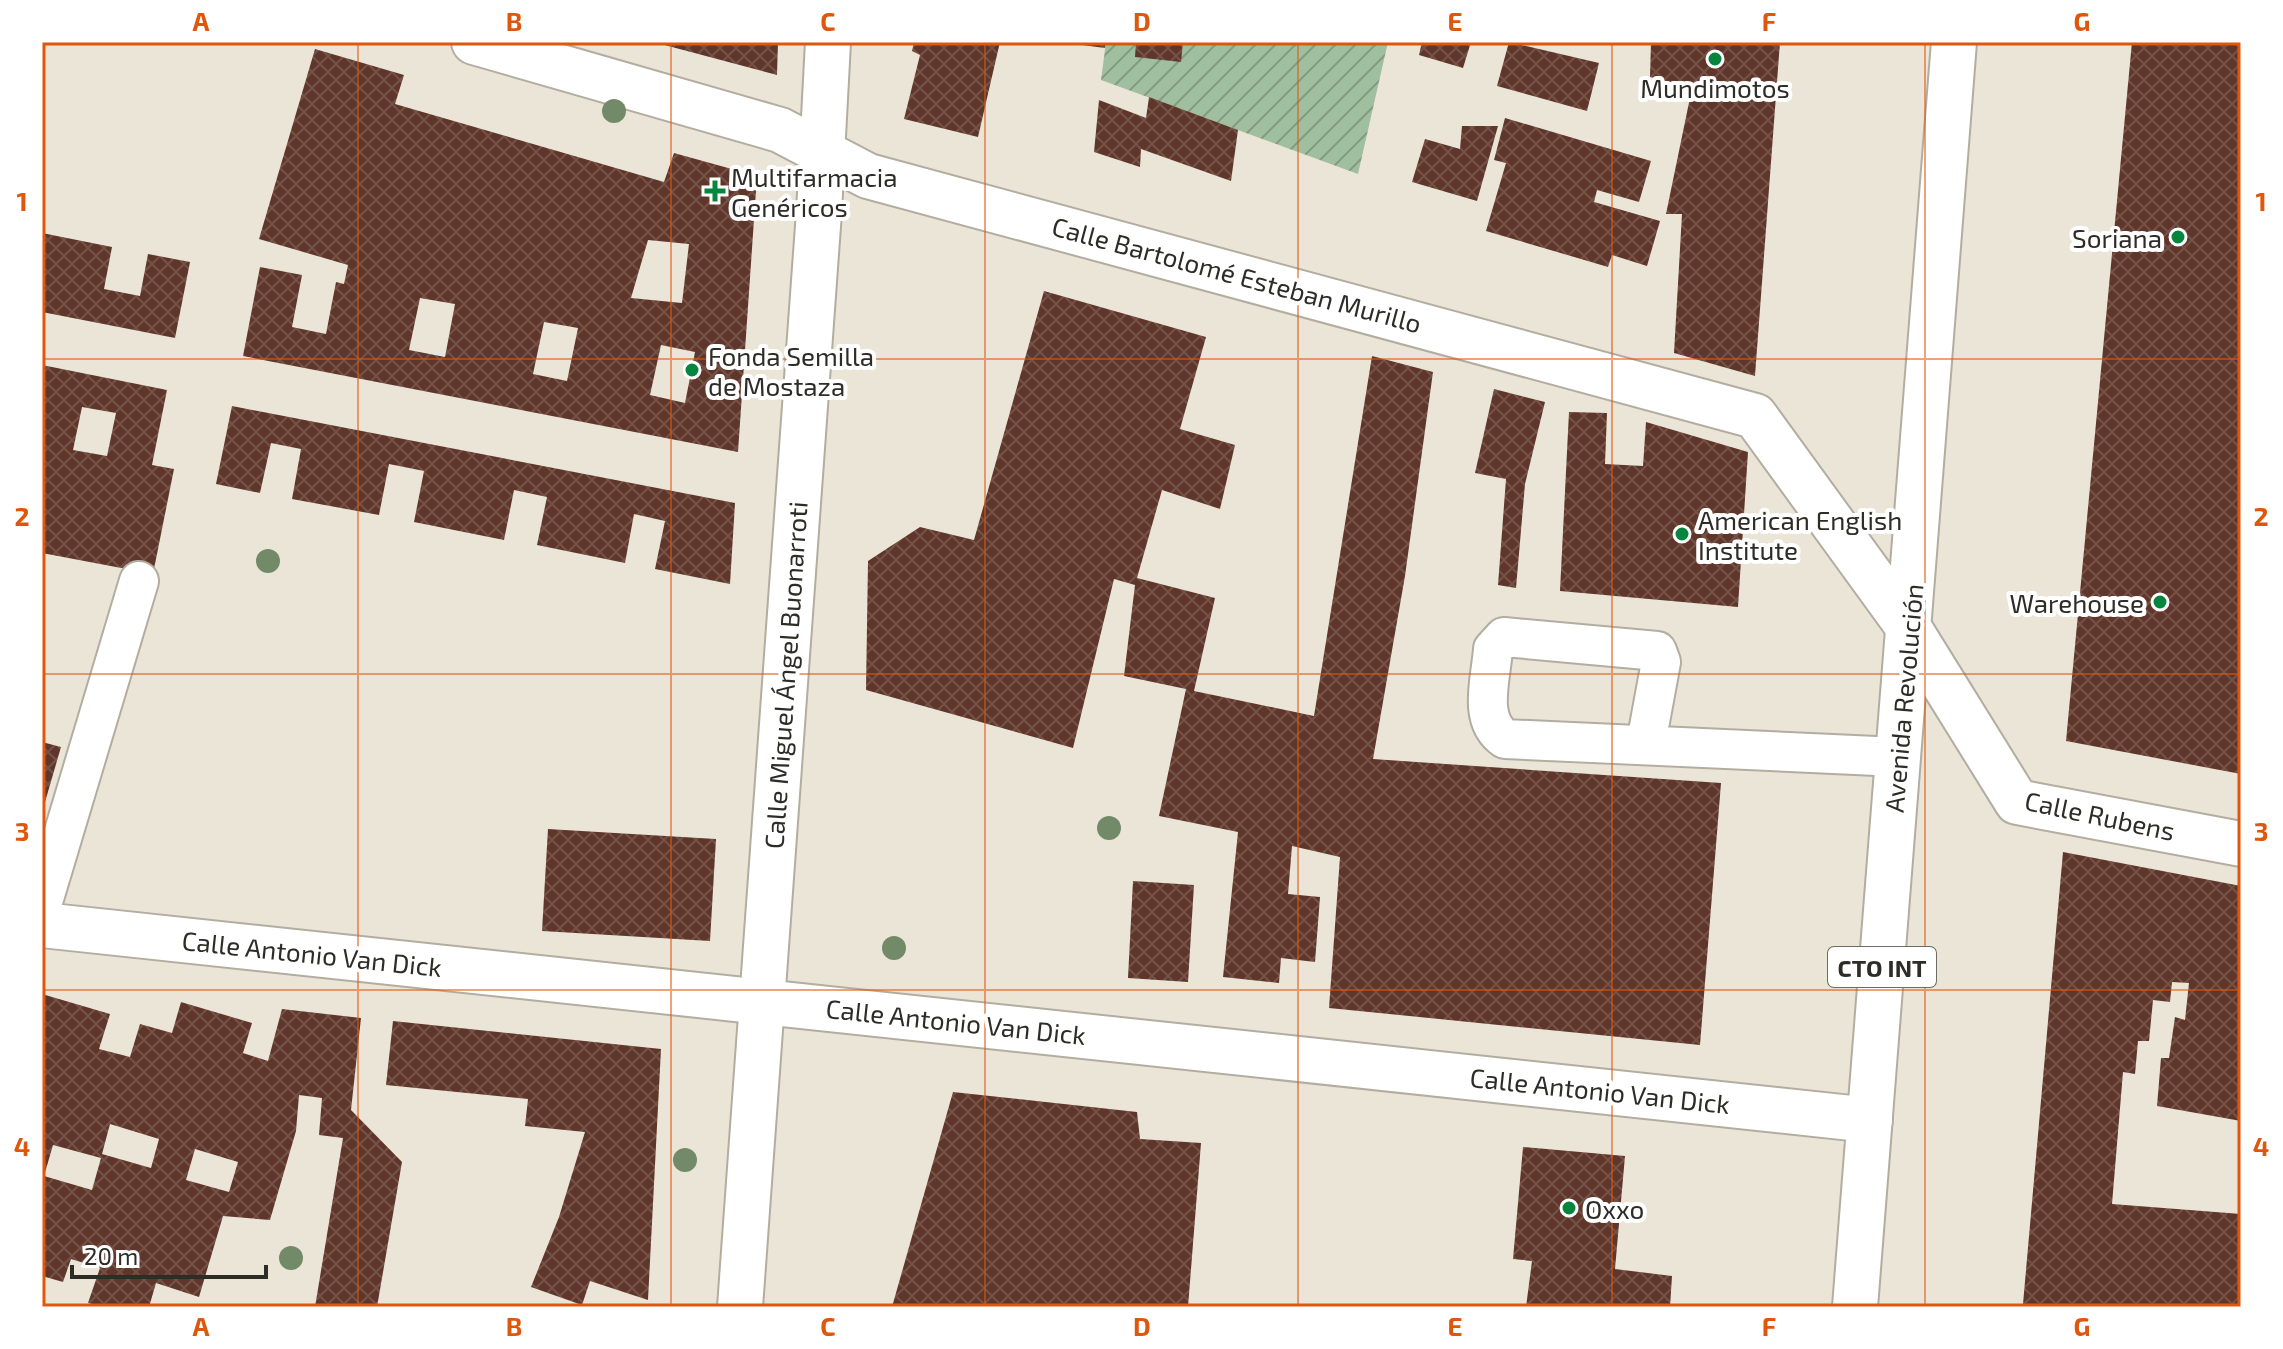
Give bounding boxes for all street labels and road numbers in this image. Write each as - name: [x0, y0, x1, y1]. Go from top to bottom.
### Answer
- street label: Calle Bartolomé Esteban Murillo: [1049, 210, 1425, 338]
- street label: Calle Miguel Ángel Buonarroti: [757, 500, 813, 850]
- street label: Avenida Revolución: [1878, 582, 1928, 814]
- street label: Calle Rubens: [2022, 784, 2178, 846]
- street label: Calle Antonio Van Dick: [181, 924, 443, 982]
- road number: CTO INT: [1828, 947, 1936, 987]
- street label: Calle Antonio Van Dick: [825, 992, 1087, 1050]
- street label: Calle Antonio Van Dick: [1469, 1061, 1731, 1119]

